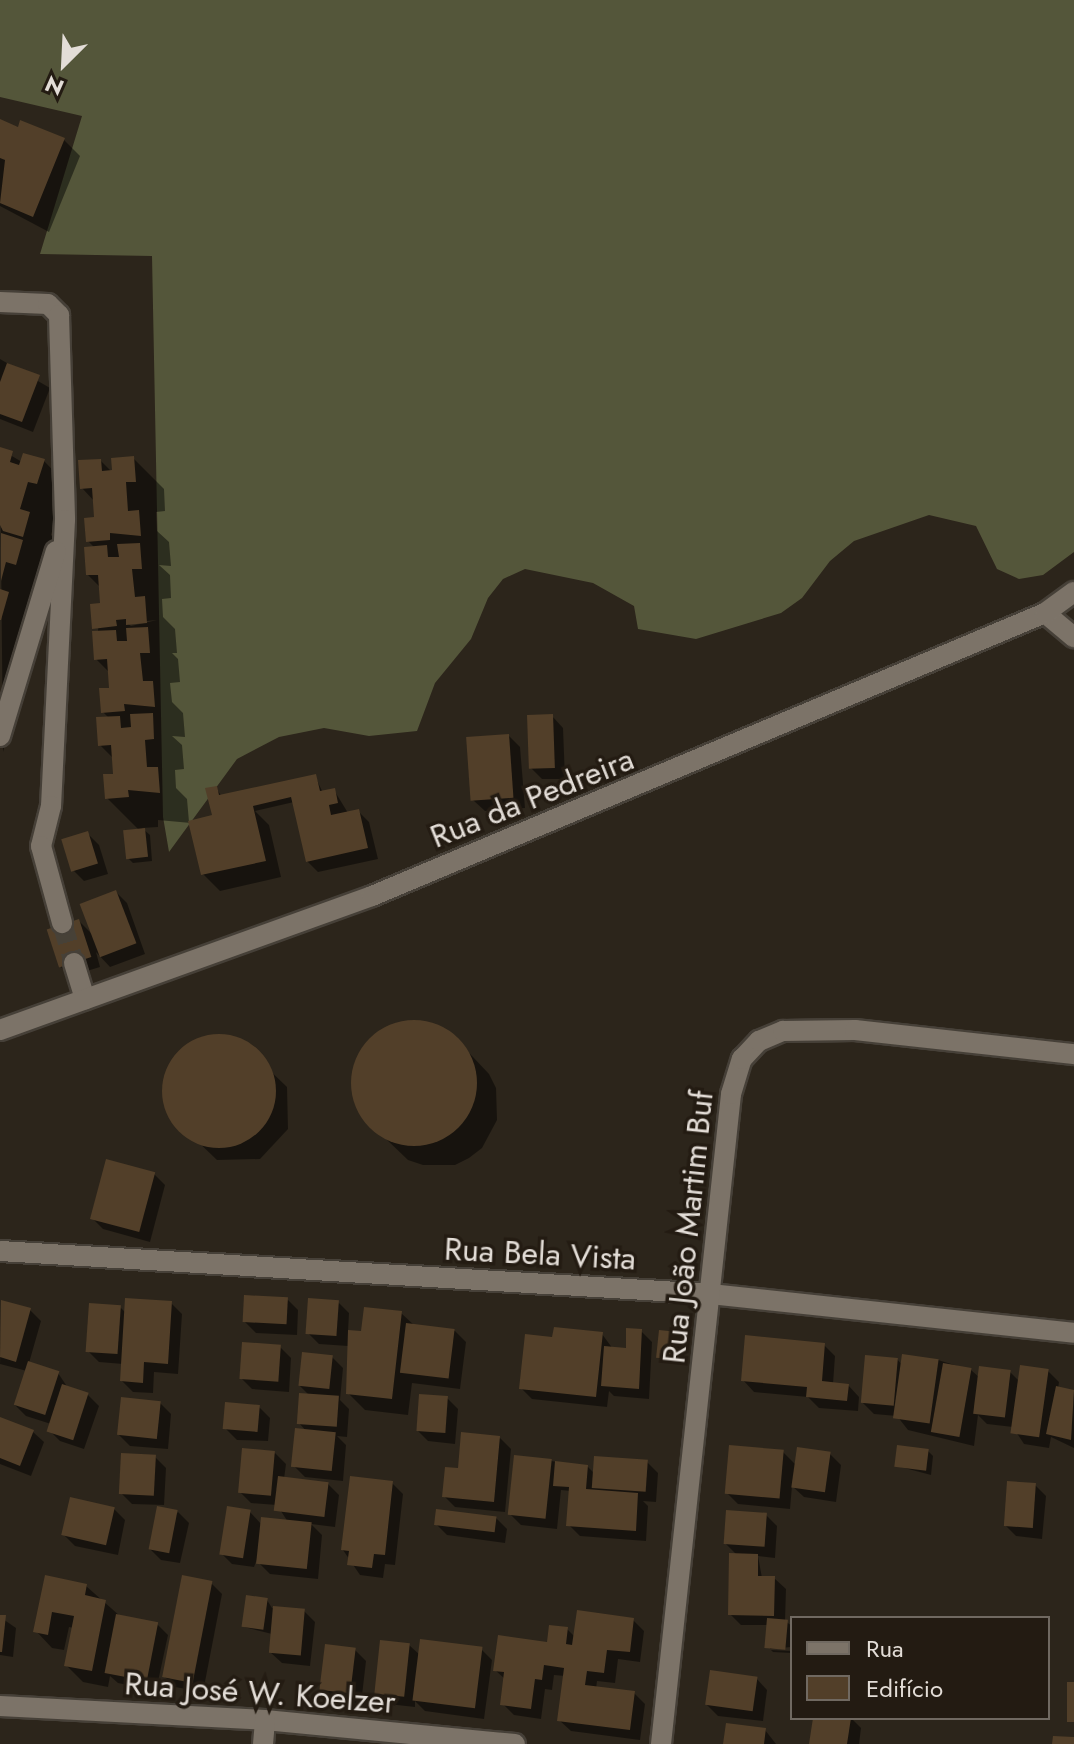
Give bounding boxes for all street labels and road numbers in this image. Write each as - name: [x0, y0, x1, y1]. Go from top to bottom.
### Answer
- street label: Rua da Pedreira: [425, 740, 639, 856]
- street label: Rua João Martim Buf: [655, 1089, 721, 1365]
- street label: Rua Bela Vista: [443, 1230, 637, 1278]
- street label: Rua José W. Koelzer: [123, 1664, 397, 1722]

